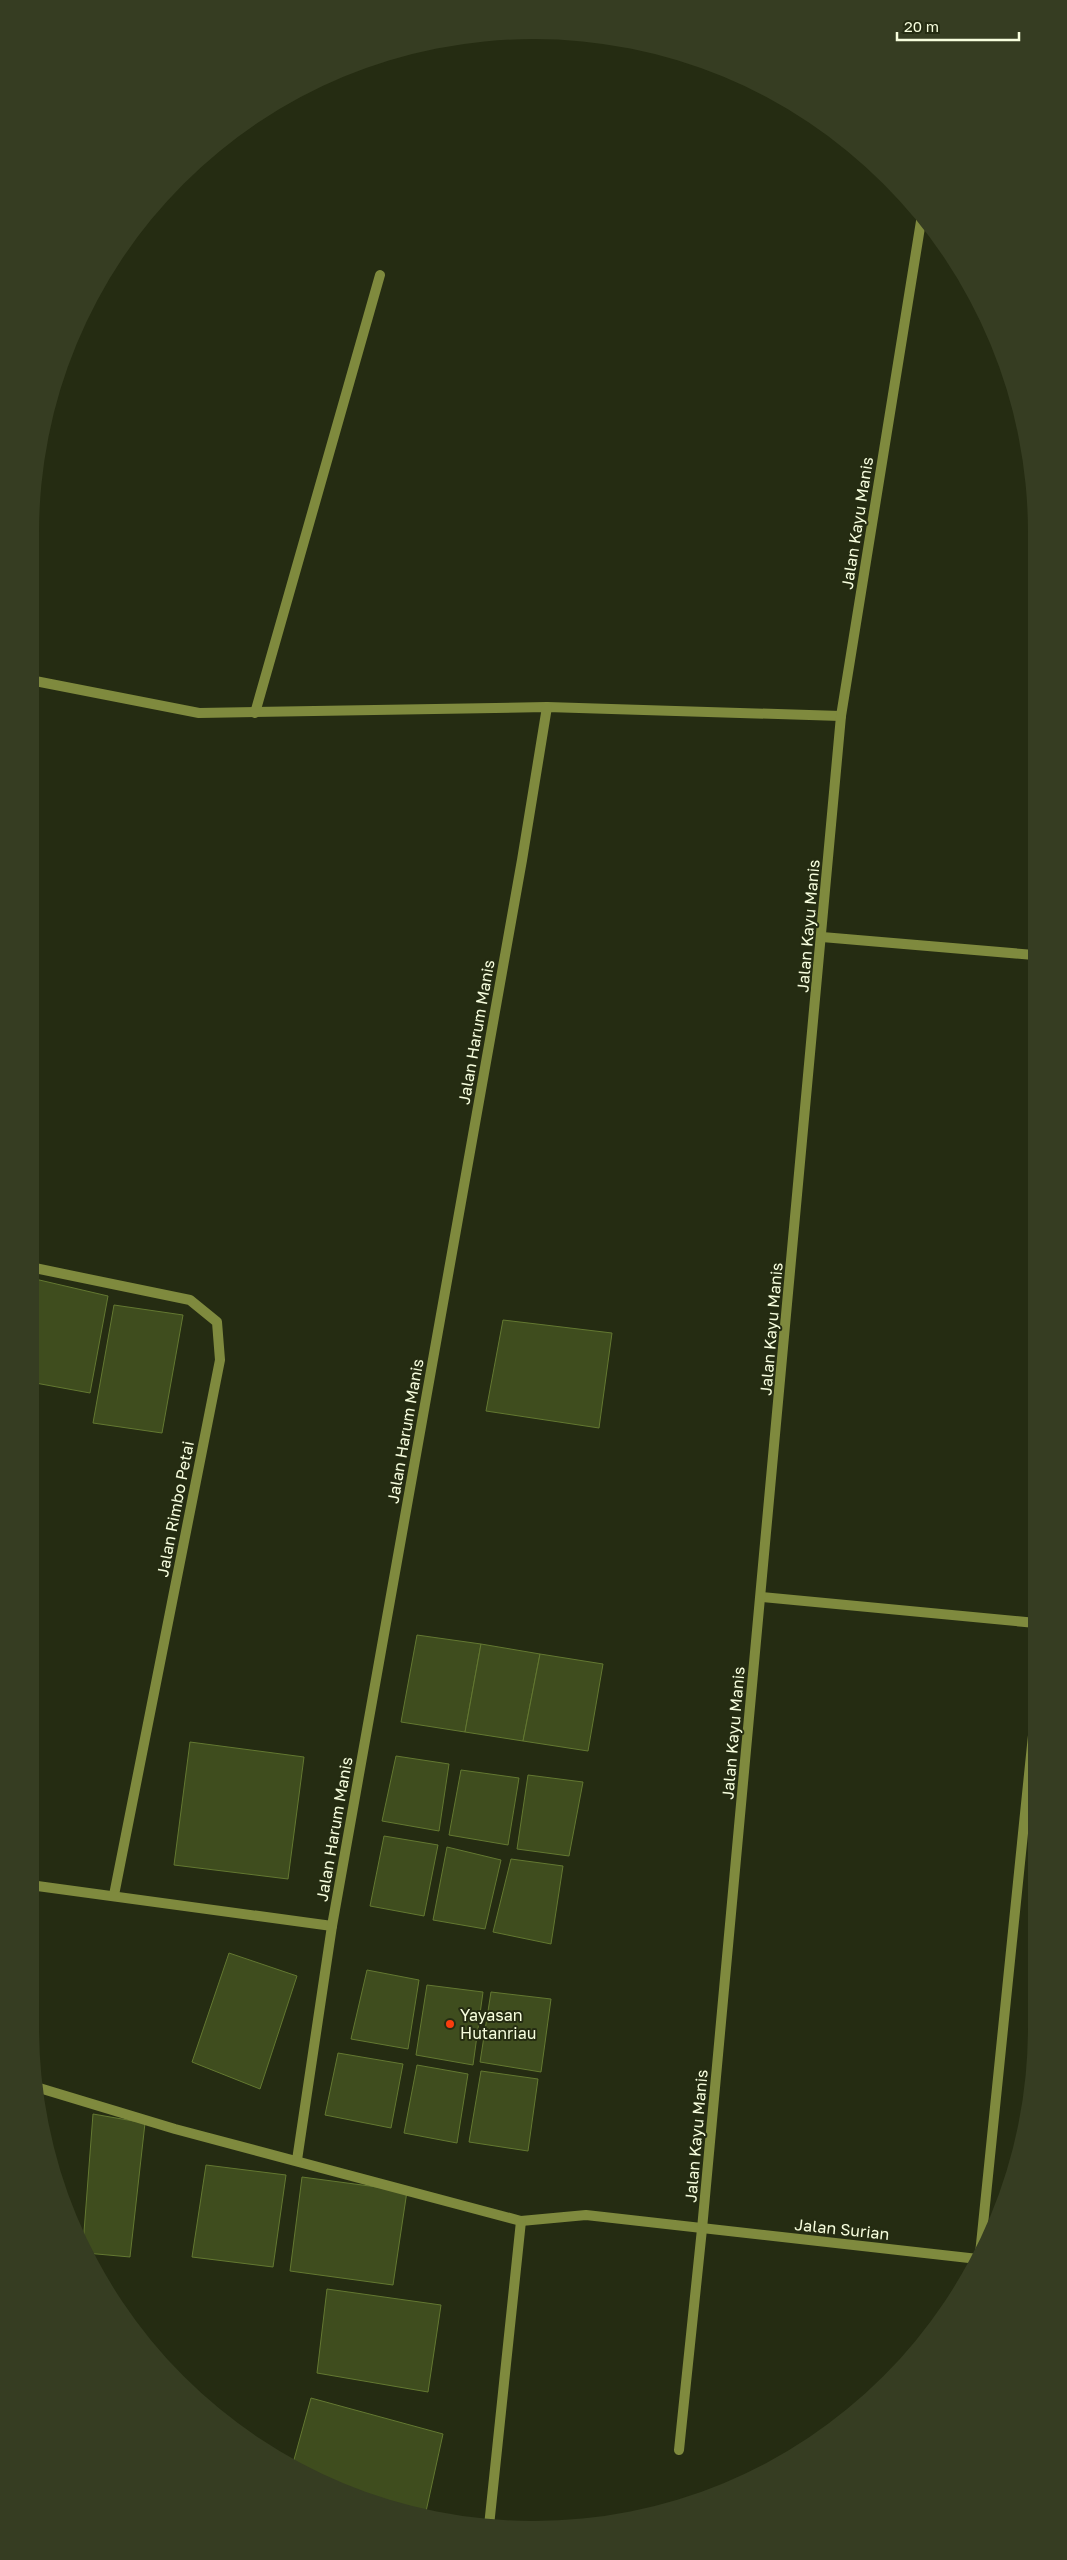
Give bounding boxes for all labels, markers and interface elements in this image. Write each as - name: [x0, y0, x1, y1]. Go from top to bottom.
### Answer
- scale bar: [897, 10, 1020, 42]
- text: 20 m: [904, 17, 939, 35]
- street label: Jalan Kayu Manis: [837, 455, 877, 591]
- street label: Jalan Kayu Manis: [792, 859, 824, 993]
- street label: Jalan Harum Manis: [453, 958, 499, 1106]
- street label: Jalan Kayu Manis: [755, 1262, 787, 1396]
- street label: Jalan Harum Manis: [382, 1357, 428, 1505]
- street label: Jalan Rimbo Petai: [152, 1439, 198, 1579]
- street label: Jalan Kayu Manis: [717, 1666, 749, 1800]
- street label: Jalan Harum Manis: [311, 1755, 357, 1903]
- place label: Yayasan Hutanriau: [460, 2005, 536, 2043]
- marker: Yayasan Hutanriau: [444, 2018, 456, 2030]
- street label: Jalan Kayu Manis: [680, 2069, 712, 2203]
- street label: Jalan Surian: [794, 2214, 890, 2244]

